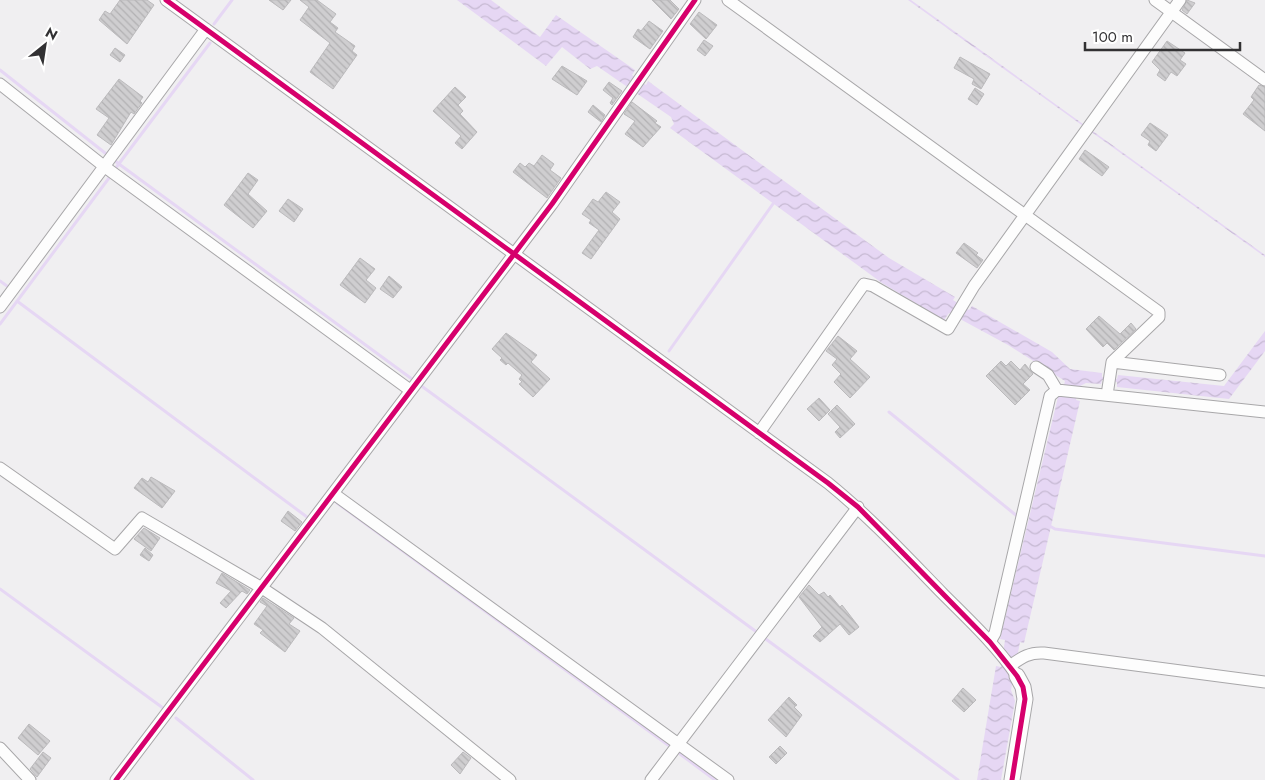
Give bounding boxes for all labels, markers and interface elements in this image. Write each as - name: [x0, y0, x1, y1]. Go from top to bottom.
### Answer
- north arrow: [20, 20, 70, 70]
- scale bar: [1085, 20, 1240, 52]
- text: N: [42, 22, 61, 45]
- text: 100 m: [1092, 26, 1133, 48]

